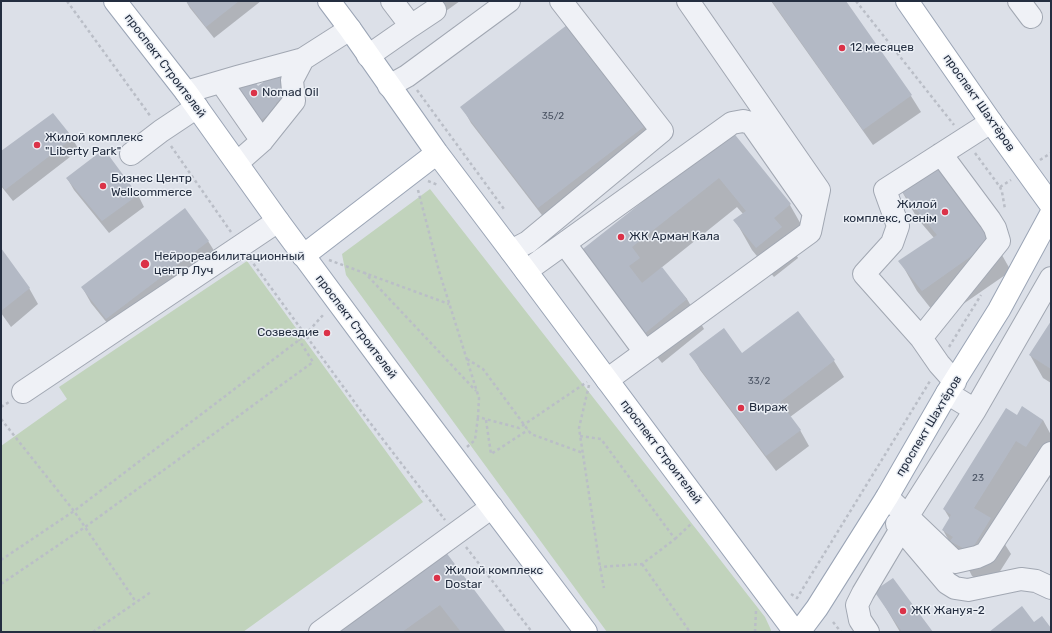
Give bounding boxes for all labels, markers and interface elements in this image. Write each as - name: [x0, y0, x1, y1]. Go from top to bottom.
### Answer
- street label: проспект Строителей: [121, 11, 209, 121]
- place label: 12 месяцев: [850, 41, 914, 55]
- marker: 12 месяцев: [837, 43, 847, 53]
- street label: проспект Шахтёров: [940, 52, 1018, 154]
- place label: Nomad Oil: [262, 86, 319, 100]
- marker: Nomad Oil: [249, 88, 259, 98]
- house number: 35/2: [542, 110, 564, 122]
- place label: Жилой комплекс "Liberty Park": [45, 131, 143, 159]
- marker: Жилой комплекс "Liberty Park": [32, 140, 42, 150]
- place label: Бизнес Центр Wellcommerce: [111, 172, 192, 200]
- marker: Бизнес Центр Wellcommerce: [98, 181, 108, 191]
- place label: Жилой комплекс, Сенiм: [843, 198, 937, 226]
- marker: Жилой комплекс, Сенiм: [940, 207, 950, 217]
- place label: ЖК Арман Кала: [629, 230, 720, 244]
- marker: ЖК Арман Кала: [616, 232, 626, 242]
- place label: Нейрореабилитационный центр Луч: [154, 250, 304, 278]
- marker: Нейрореабилитационный центр Луч: [139, 258, 151, 270]
- street label: проспект Строителей: [312, 272, 400, 382]
- place label: Созвездие: [257, 326, 319, 340]
- marker: Созвездие: [322, 328, 332, 338]
- street label: проспект Шахтёров: [893, 373, 965, 479]
- house number: 33/2: [748, 375, 770, 387]
- street label: проспект Строителей: [617, 397, 705, 507]
- place label: Вираж: [749, 401, 788, 415]
- marker: Вираж: [736, 403, 746, 413]
- house number: 23: [972, 472, 984, 484]
- place label: Жилой комплекс Dostar: [445, 564, 543, 592]
- marker: Жилой комплекс Dostar: [432, 573, 442, 583]
- place label: ЖК Жануя-2: [911, 604, 985, 618]
- marker: ЖК Жануя-2: [898, 606, 908, 616]

